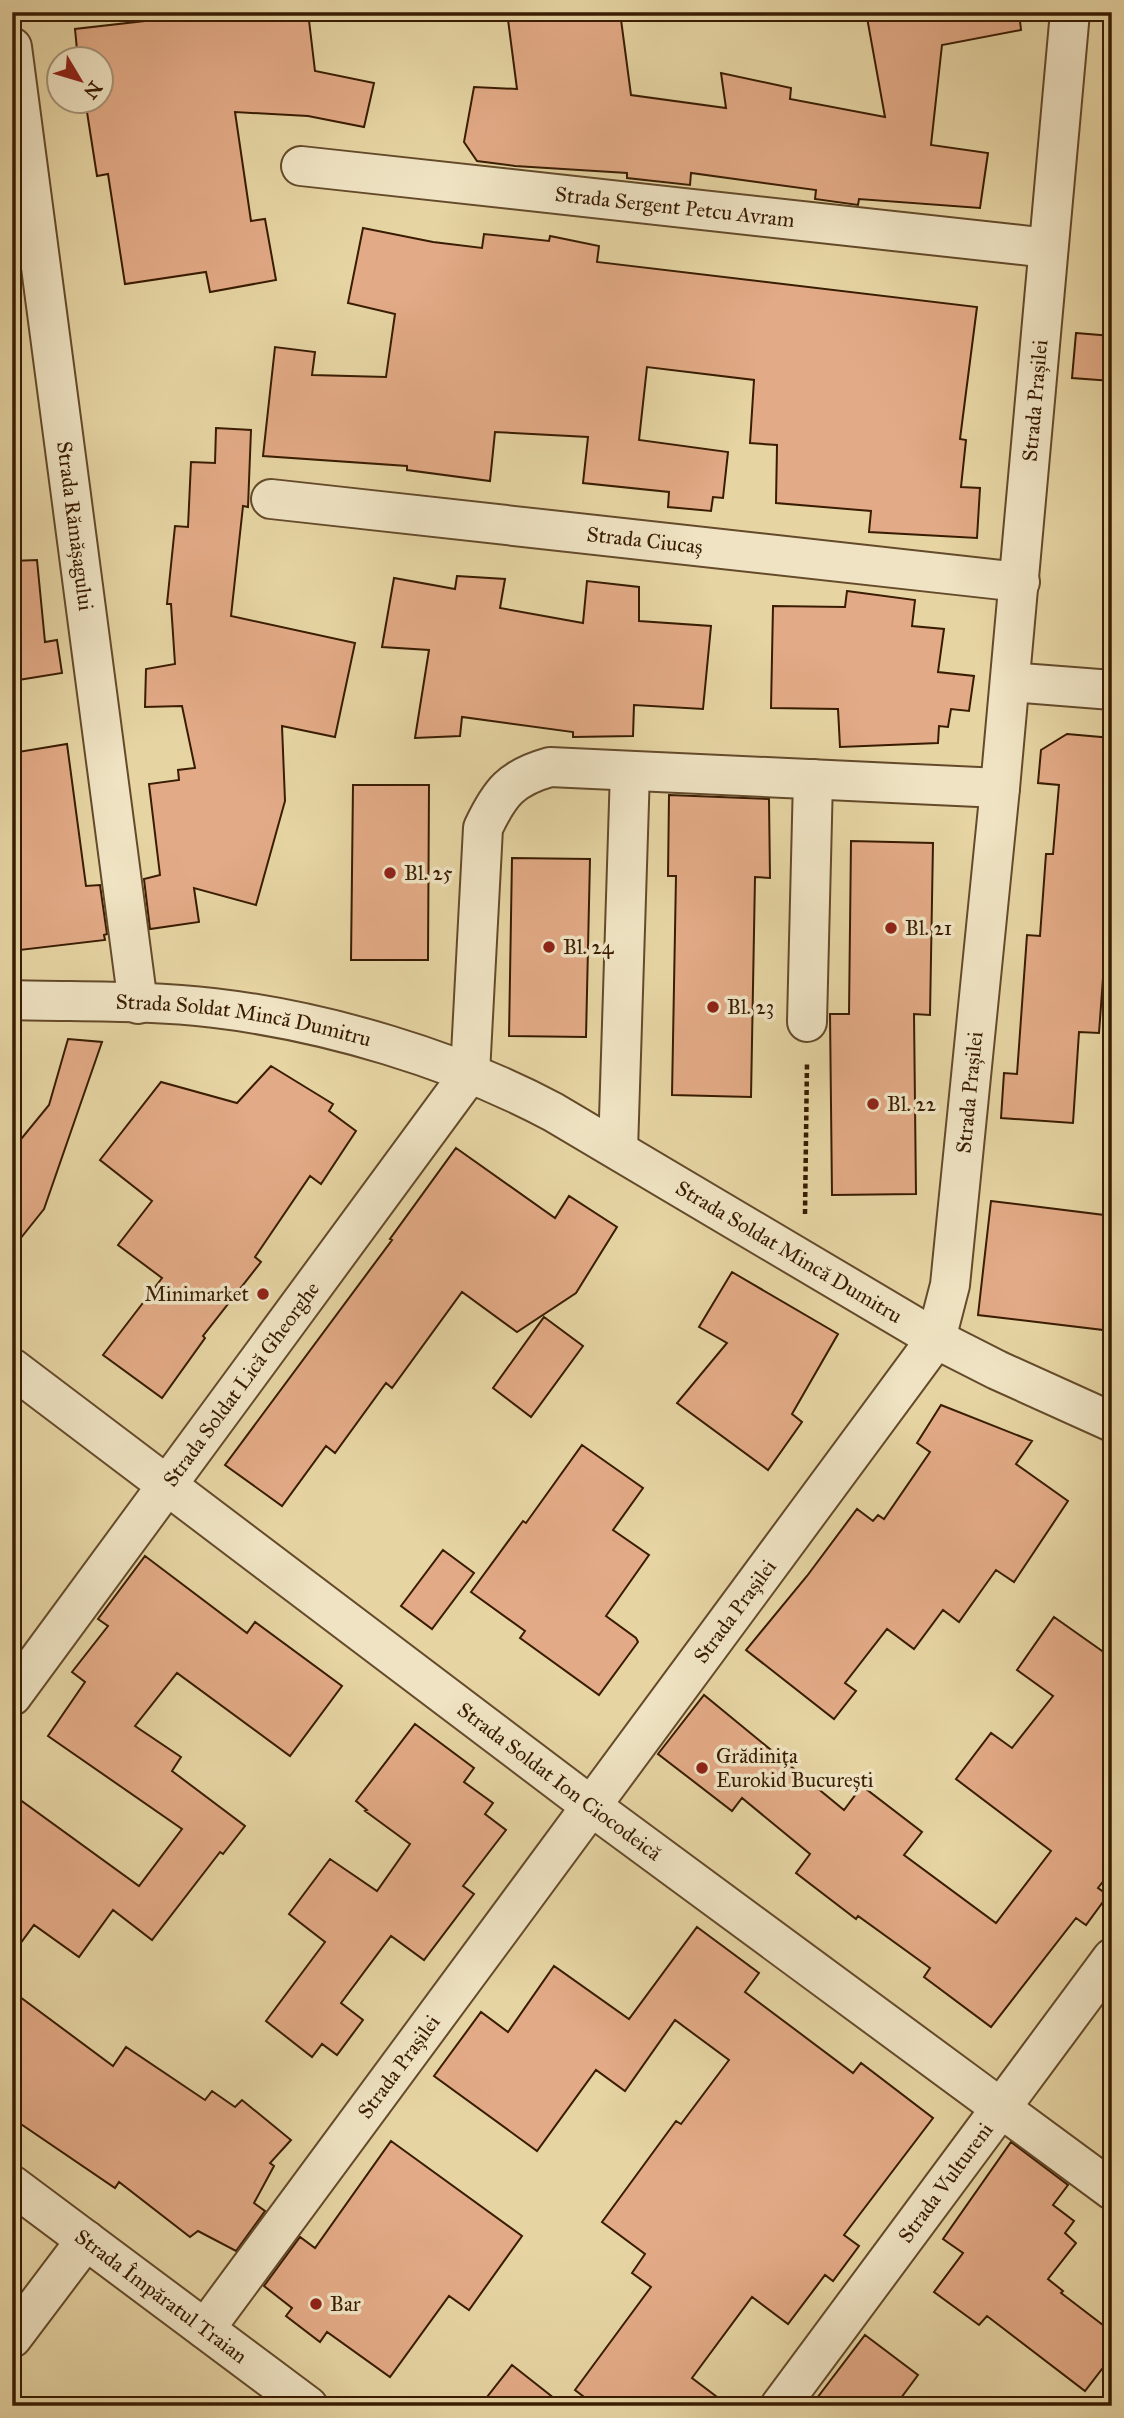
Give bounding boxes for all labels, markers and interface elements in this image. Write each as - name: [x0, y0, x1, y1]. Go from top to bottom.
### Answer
- north arrow: [46, 46, 116, 116]
- text: N: [79, 77, 107, 104]
- street label: Strada Sergent Petcu Avram: [554, 181, 796, 233]
- street label: Strada Prașilei: [1017, 338, 1053, 463]
- street label: Strada Rămășagului: [51, 440, 99, 612]
- street label: Strada Ciucaș: [585, 521, 704, 560]
- place label: Bl. 25: [404, 860, 453, 886]
- marker: Bl. 25: [382, 865, 398, 881]
- place label: Bl. 21: [905, 915, 952, 941]
- marker: Bl. 21: [883, 920, 899, 936]
- place label: Bl. 24: [563, 934, 615, 960]
- marker: Bl. 24: [541, 939, 557, 955]
- street label: Strada Soldat Mincă Dumitru: [115, 989, 374, 1052]
- place label: Bl. 23: [727, 994, 774, 1020]
- marker: Bl. 23: [705, 999, 721, 1015]
- street label: Strada Prașilei: [950, 1030, 988, 1155]
- place label: Bl. 22: [887, 1091, 937, 1117]
- marker: Bl. 22: [865, 1096, 881, 1112]
- street label: Strada Soldat Mincă Dumitru: [671, 1175, 907, 1329]
- street label: Strada Soldat Lică Gheorghe: [157, 1276, 325, 1492]
- place label: Minimarket: [144, 1281, 250, 1307]
- marker: Minimarket: [255, 1286, 271, 1302]
- street label: Strada Prașilei: [688, 1554, 782, 1668]
- street label: Strada Soldat Ion Ciocodeică: [452, 1697, 667, 1866]
- place label: Grădinița Eurokid București: [716, 1743, 874, 1793]
- marker: Grădinița Eurokid București: [694, 1760, 710, 1776]
- street label: Strada Prașilei: [352, 2010, 446, 2124]
- street label: Strada Vultureni: [892, 2117, 999, 2248]
- street label: Strada Împăratul Traian: [70, 2223, 252, 2369]
- place label: Bar: [330, 2291, 361, 2317]
- marker: Bar: [308, 2296, 324, 2312]

